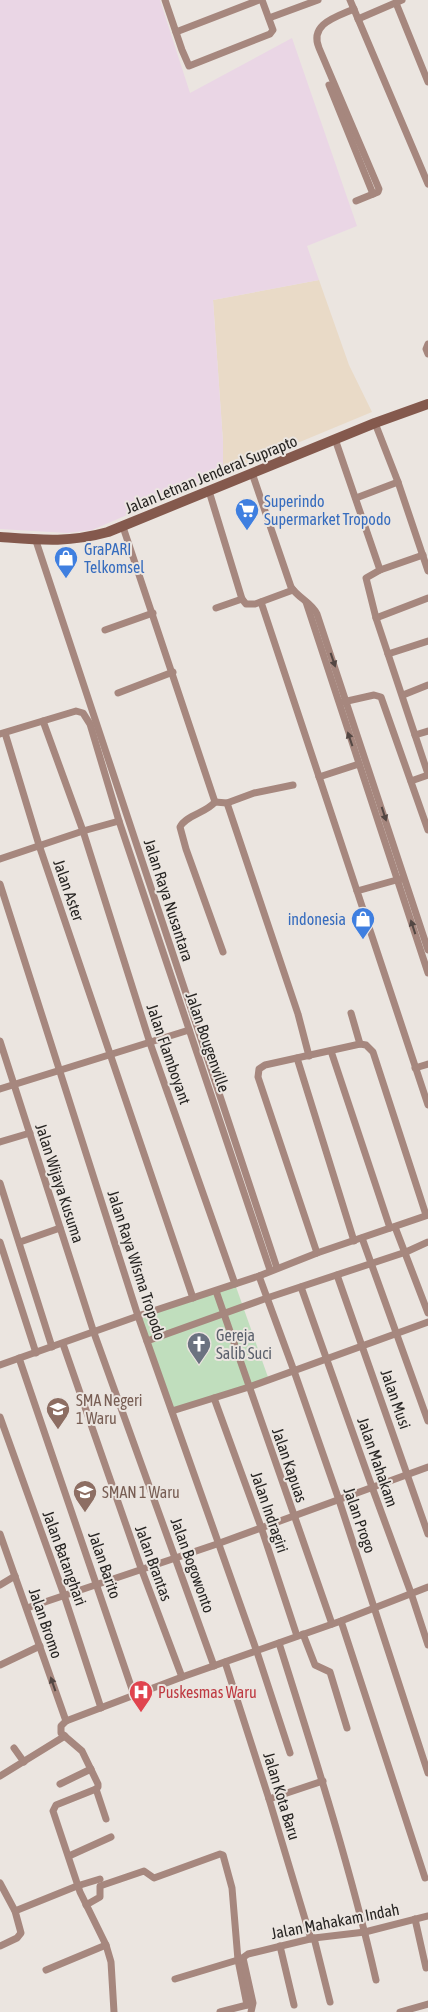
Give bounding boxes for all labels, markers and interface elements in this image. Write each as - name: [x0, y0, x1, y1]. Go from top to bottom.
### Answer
- street label: Jalan Letnan Jenderal Suprapto: [122, 431, 300, 518]
- place label: Superindo Supermarket Tropodo: [264, 492, 391, 529]
- supermarket icon: Superindo Supermarket Tropodo: [234, 497, 260, 531]
- place label: GraPARI Telkomsel: [84, 540, 145, 576]
- shop icon: GraPARI Telkomsel: [53, 545, 79, 579]
- one-way arrow: [329, 653, 337, 668]
- one-way arrow: [346, 732, 354, 747]
- one-way arrow: [380, 807, 388, 822]
- street label: Jalan Raya Nusantara: [140, 837, 197, 964]
- street label: Jalan Aster: [50, 857, 88, 923]
- shop icon: indonesia: [350, 906, 376, 940]
- place label: indonesia: [288, 910, 346, 928]
- one-way arrow: [408, 919, 416, 934]
- street label: Jalan Bougenville: [182, 990, 234, 1095]
- street label: Jalan Flamboyant: [142, 1001, 195, 1107]
- street label: Jalan Wijaya Kusuma: [31, 1121, 88, 1245]
- street label: Jalan Raya Wisma Tropodo: [103, 1188, 170, 1342]
- place label: Gereja Salib Suci: [216, 1326, 272, 1362]
- church icon: Gereja Salib Suci: [186, 1331, 212, 1365]
- street label: Jalan Musi: [377, 1367, 415, 1431]
- place label: SMA Negeri 1 Waru: [76, 1391, 142, 1427]
- school or university icon: SMA Negeri 1 Waru: [45, 1396, 71, 1430]
- street label: Jalan Mahakam: [354, 1415, 402, 1509]
- street label: Jalan Kapuas: [268, 1425, 311, 1505]
- street label: Jalan Indragiri: [247, 1469, 292, 1555]
- school or university icon: SMAN 1 Waru: [72, 1479, 98, 1513]
- place label: SMAN 1 Waru: [102, 1483, 180, 1501]
- street label: Jalan Progo: [339, 1485, 380, 1556]
- street label: Jalan Batanghari: [39, 1508, 90, 1608]
- street label: Jalan Bogowonto: [167, 1515, 219, 1615]
- street label: Jalan Brantas: [132, 1523, 176, 1604]
- street label: Jalan Barito: [85, 1529, 125, 1601]
- street label: Jalan Bromo: [26, 1586, 66, 1660]
- one-way arrow: [49, 1676, 57, 1691]
- hospital icon: Puskesmas Waru: [128, 1679, 154, 1713]
- place label: Puskesmas Waru: [158, 1683, 257, 1701]
- street label: Jalan Kota Baru: [260, 1750, 304, 1842]
- street label: Jalan Mahakam Indah: [269, 1900, 401, 1942]

